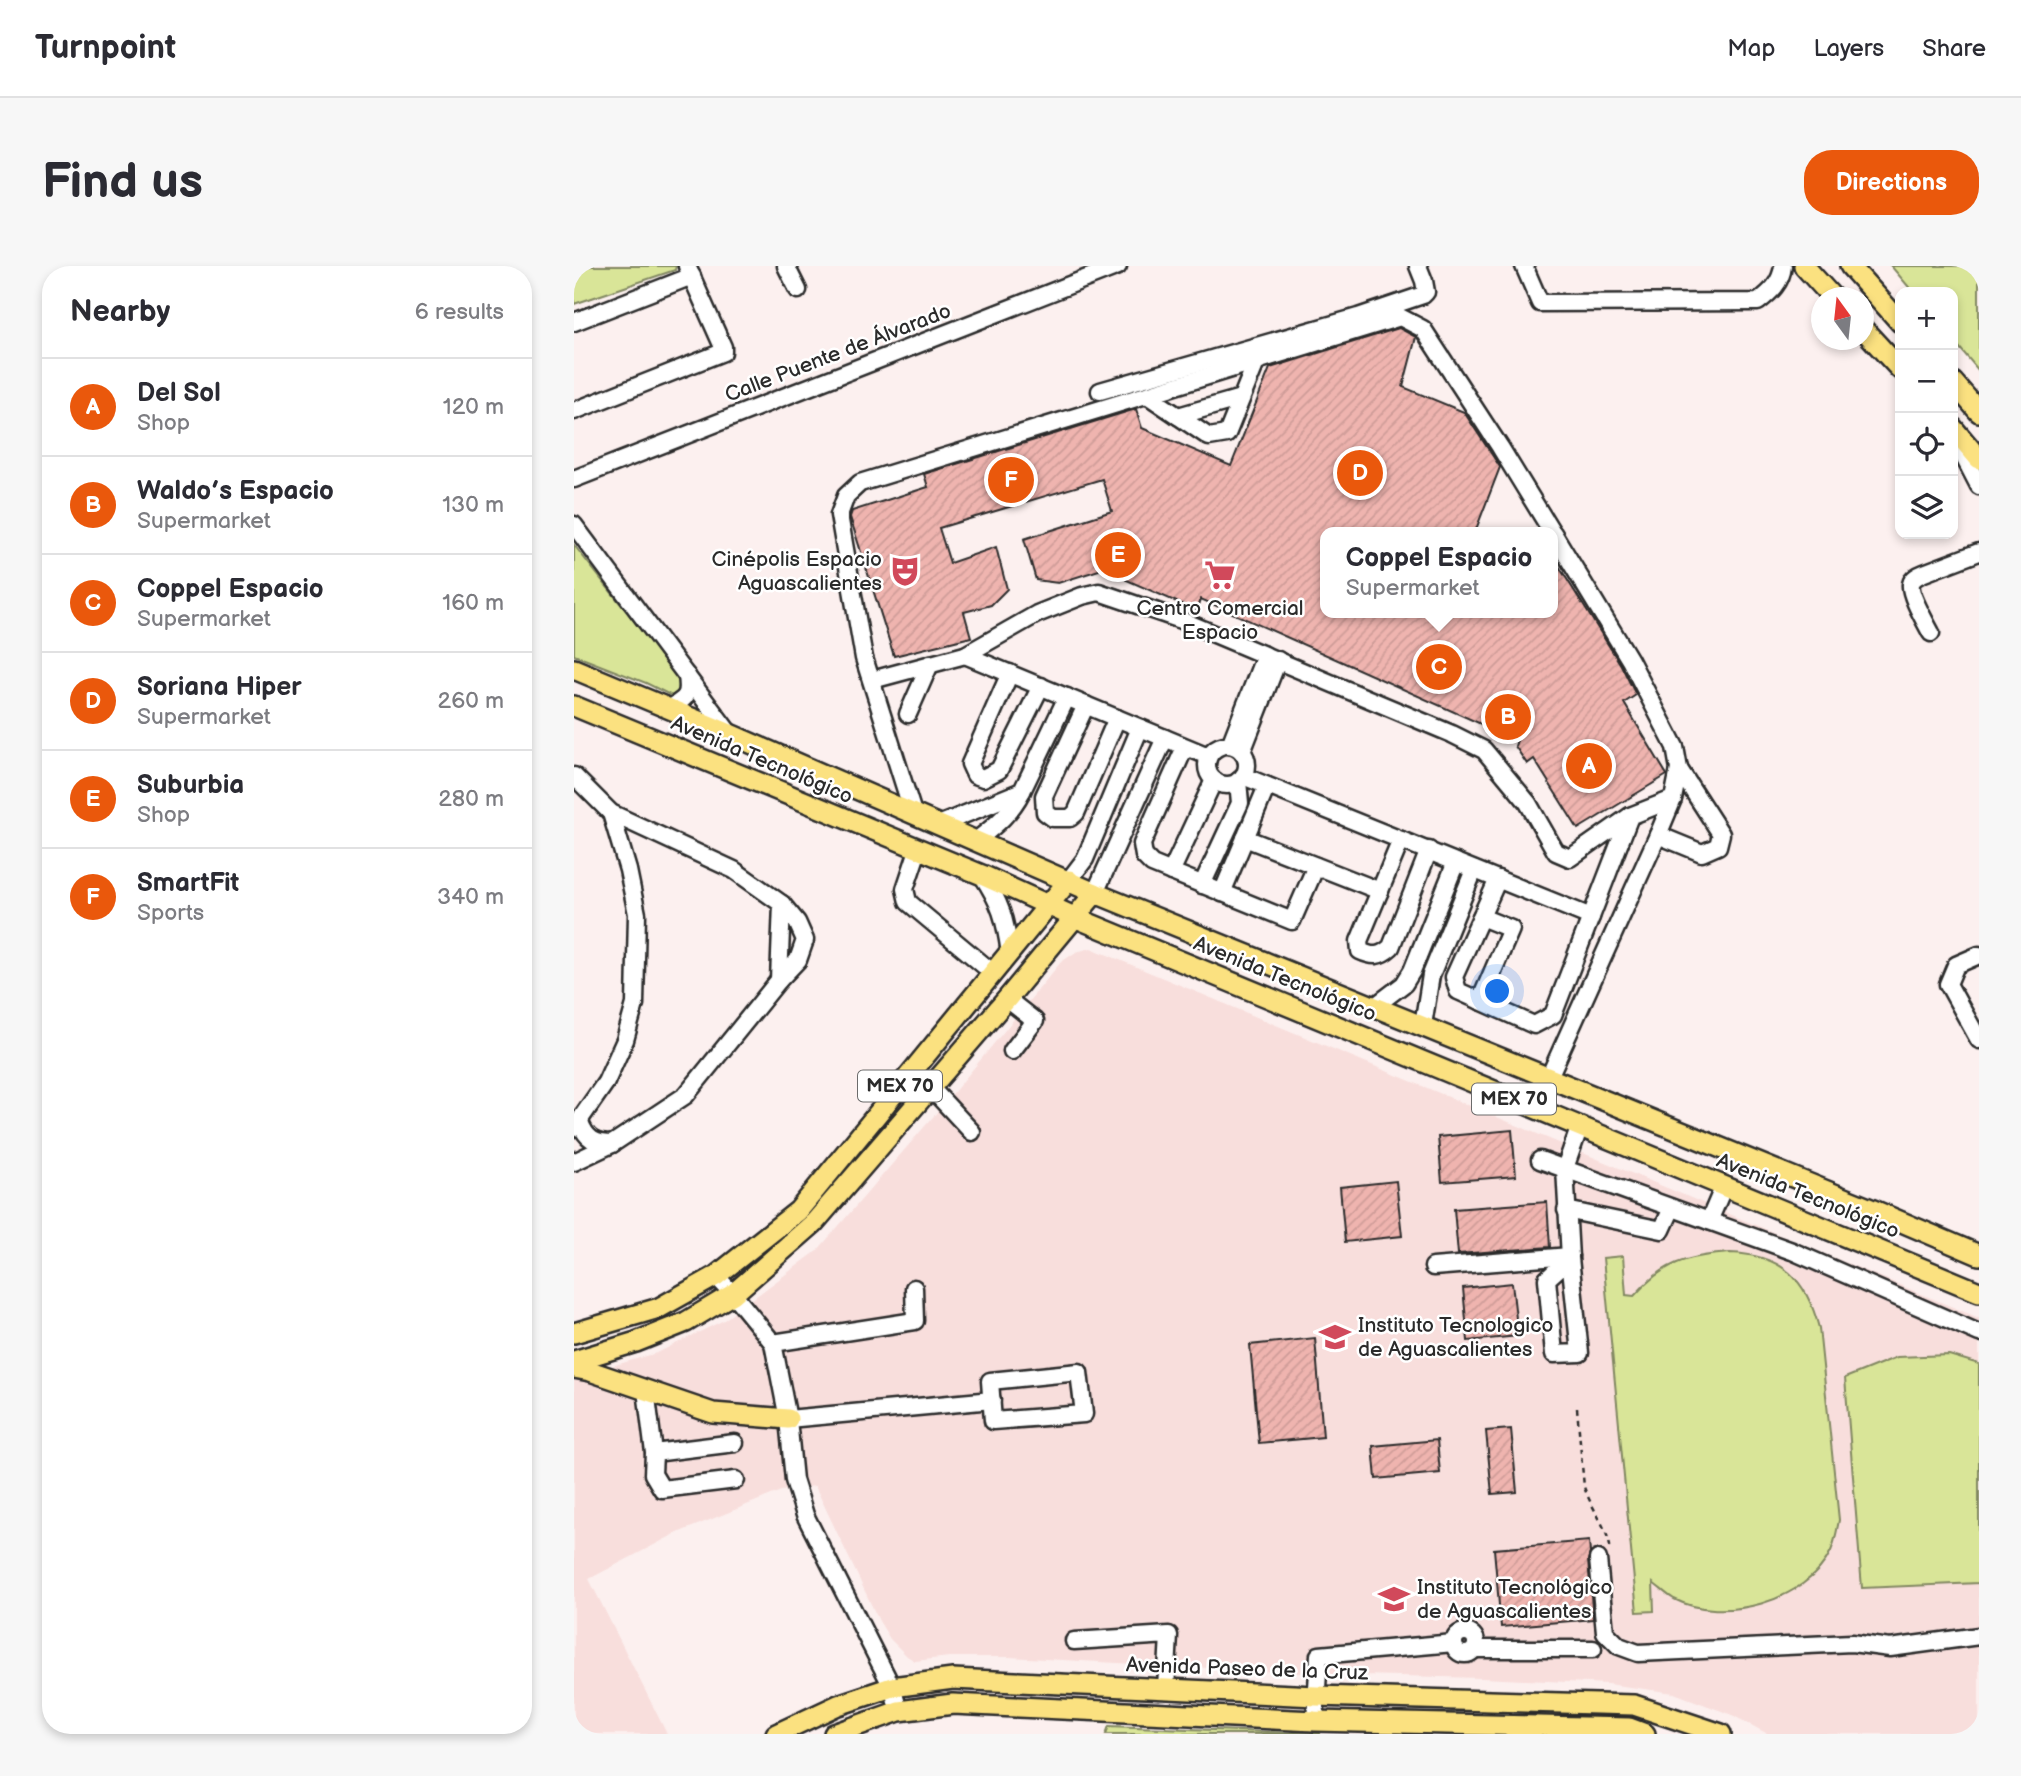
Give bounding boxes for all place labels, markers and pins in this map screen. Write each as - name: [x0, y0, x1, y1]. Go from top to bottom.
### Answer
- pin: D: [1337, 447, 1383, 499]
- pin: F: [988, 454, 1034, 506]
- pin: E: [1095, 529, 1141, 581]
- place label: Cinépolis Espacio Aguascalientes: [712, 547, 882, 596]
- theatre icon: Cinépolis Espacio Aguascalientes: [888, 554, 922, 588]
- supermarket icon: Centro Comercial Espacio: [1203, 558, 1237, 592]
- place label: Centro Comercial Espacio: [1137, 596, 1303, 645]
- pin: C: [1416, 641, 1462, 693]
- pin: B: [1485, 691, 1531, 743]
- pin: A: [1566, 740, 1612, 792]
- place label: Instituto Tecnologico de Aguascalientes: [1358, 1313, 1553, 1362]
- school or university icon: Instituto Tecnologico de Aguascalientes: [1318, 1320, 1352, 1354]
- place label: Instituto Tecnológico de Aguascalientes: [1417, 1575, 1612, 1624]
- school or university icon: Instituto Tecnológico de Aguascalientes: [1377, 1582, 1411, 1616]

